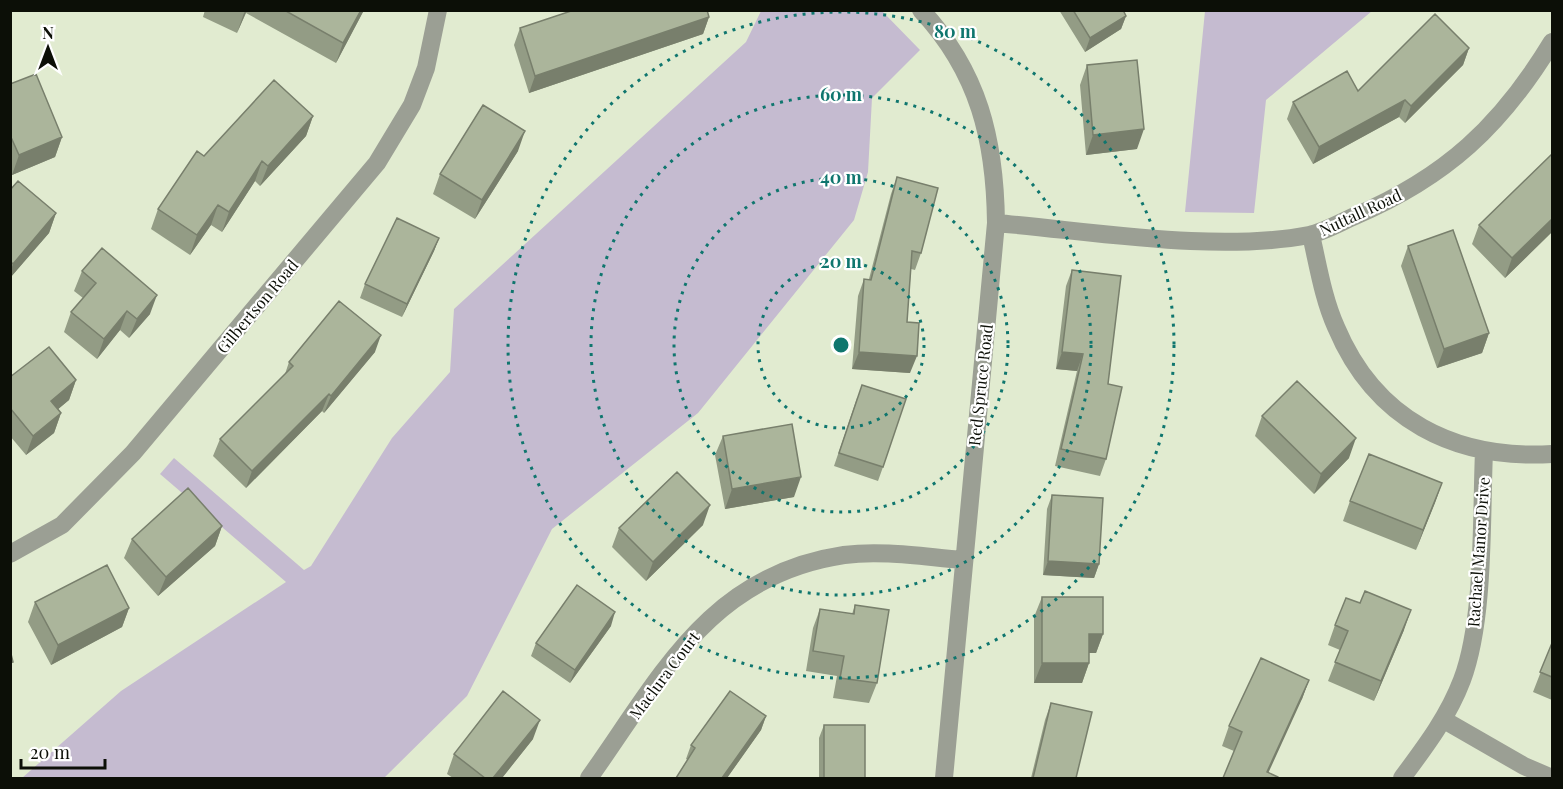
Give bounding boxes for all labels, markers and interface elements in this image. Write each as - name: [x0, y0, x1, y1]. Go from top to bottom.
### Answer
- north arrow: [18, 18, 78, 78]
- text: 80 m: [934, 19, 977, 43]
- text: N: [42, 22, 54, 43]
- text: 60 m: [820, 82, 863, 106]
- text: 40 m: [820, 165, 863, 189]
- street label: Nuttall Road: [1315, 184, 1405, 240]
- text: 20 m: [820, 249, 862, 273]
- street label: Gilbertson Road: [212, 255, 302, 357]
- street label: Red Spruce Road: [963, 323, 997, 447]
- centre of rings: [831, 335, 851, 355]
- street label: Rachael Manor Drive: [1462, 476, 1494, 628]
- street label: Maclura Court: [624, 627, 704, 723]
- scale bar: [21, 732, 105, 770]
- text: 20 m: [30, 740, 70, 764]

